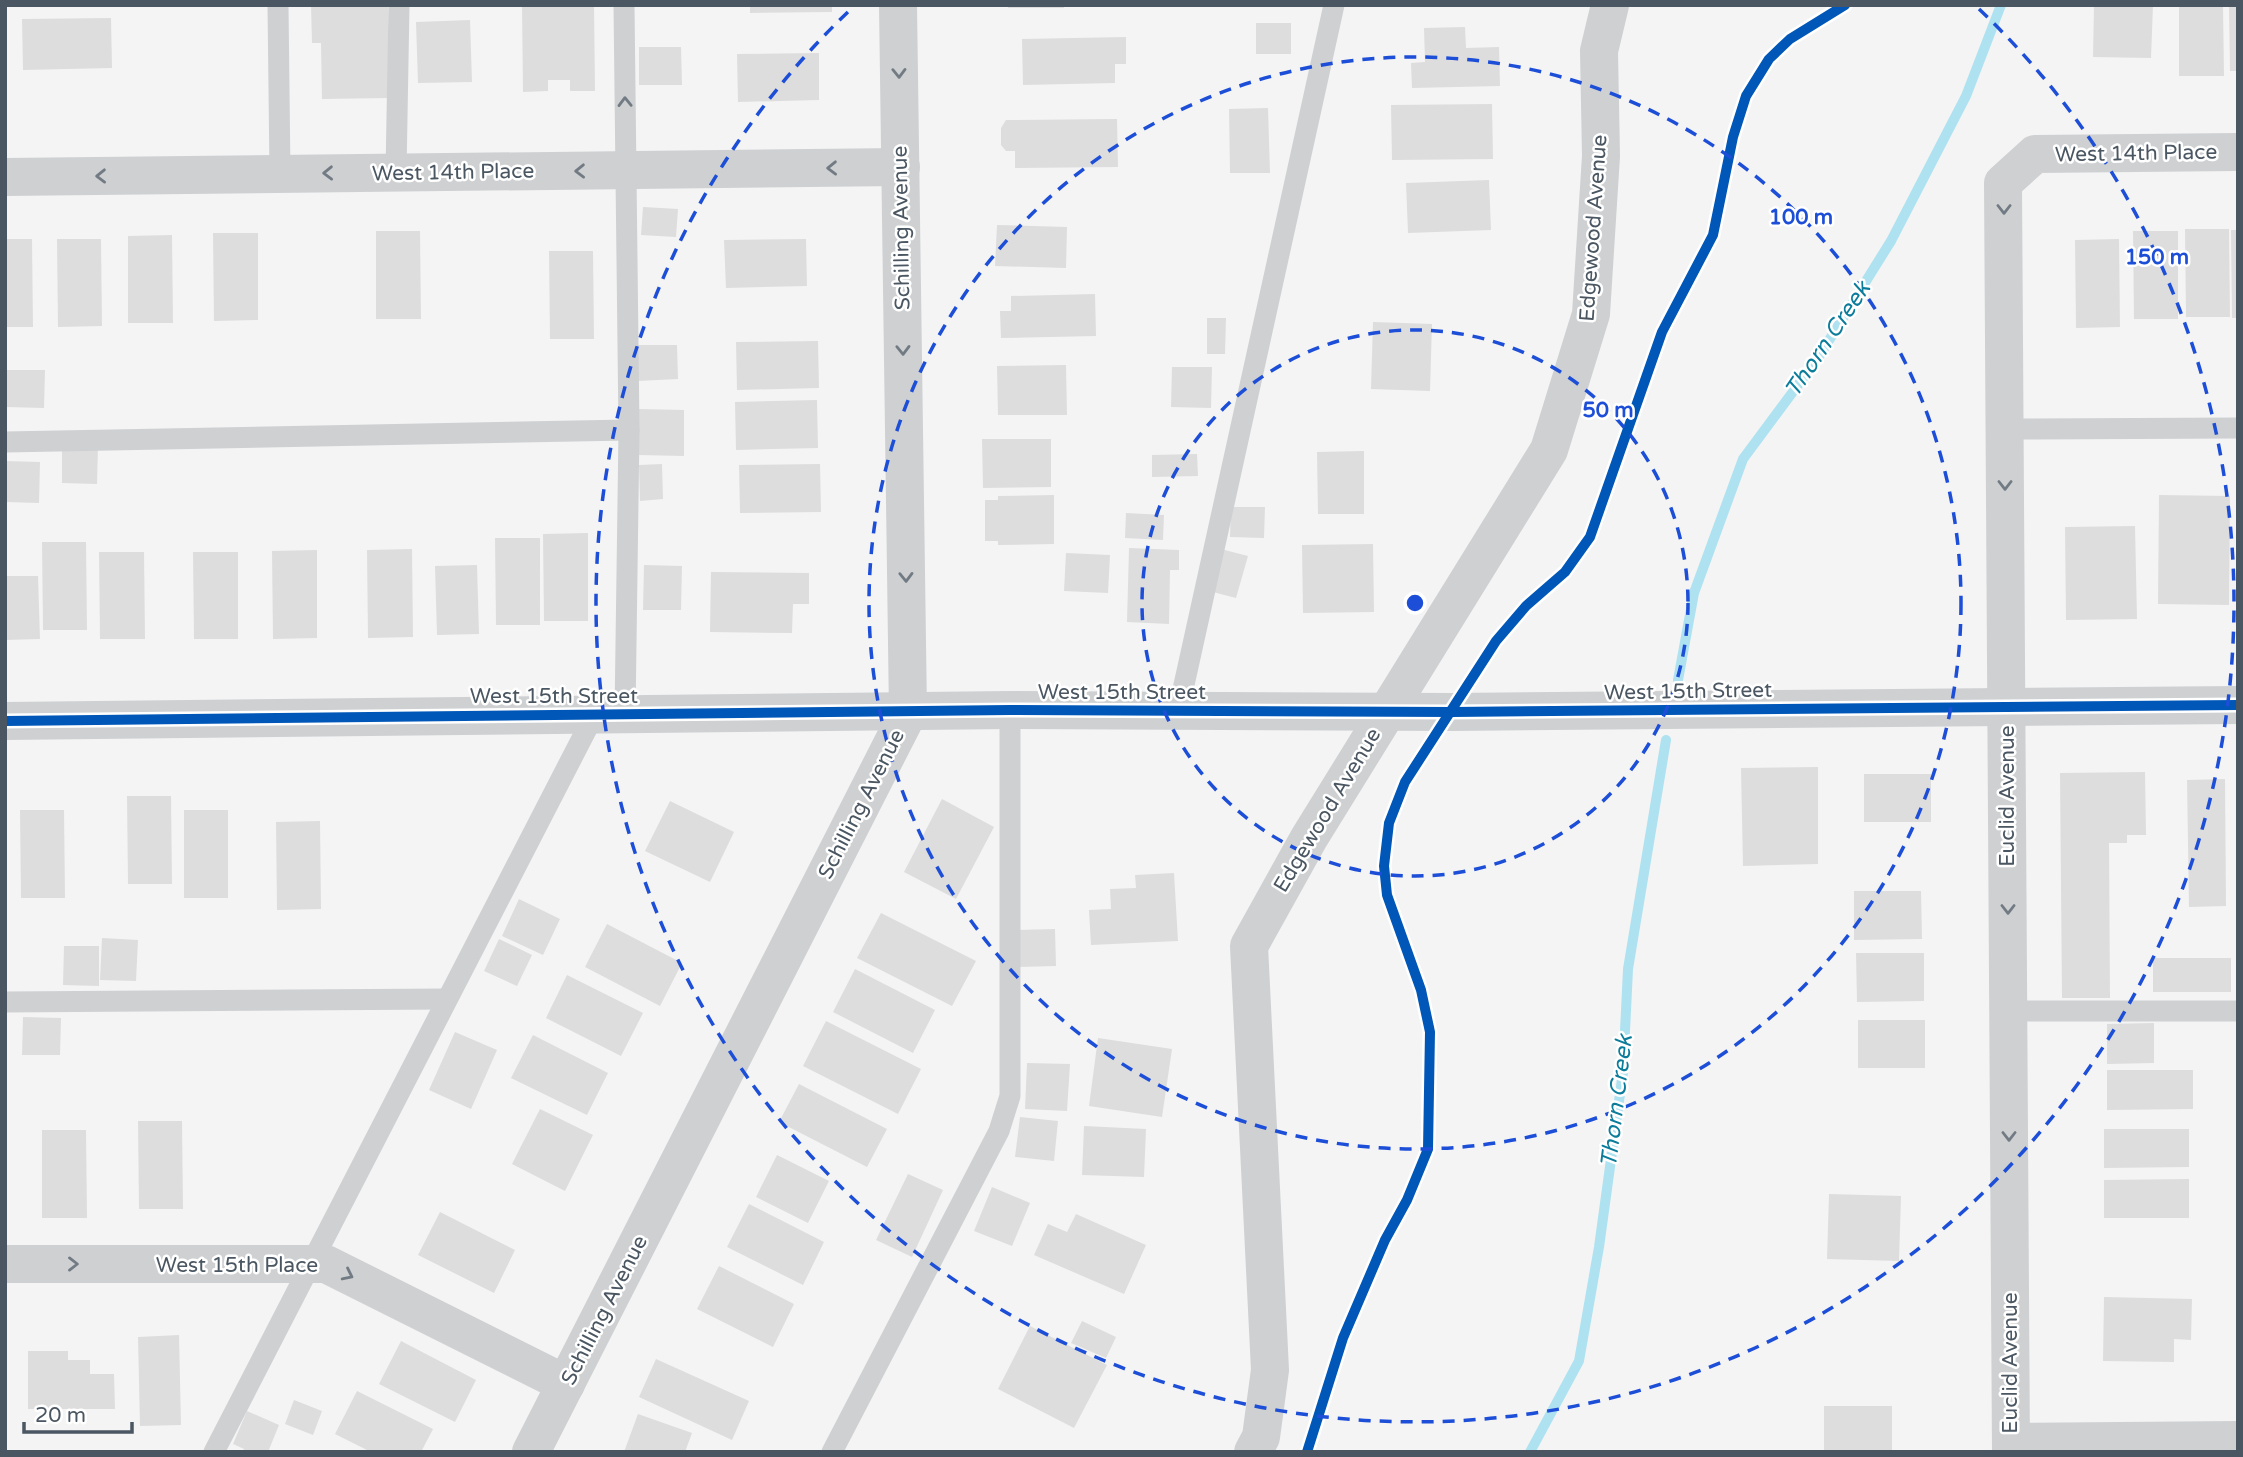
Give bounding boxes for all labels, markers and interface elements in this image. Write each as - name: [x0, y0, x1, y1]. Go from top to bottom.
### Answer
- one-way arrow: [891, 69, 907, 79]
- one-way arrow: [617, 96, 633, 107]
- street label: Edgewood Avenue: [1574, 134, 1613, 322]
- street label: West 14th Place: [2055, 140, 2217, 167]
- street label: Schilling Avenue: [888, 145, 915, 310]
- street label: West 14th Place: [372, 159, 534, 186]
- one-way arrow: [827, 160, 837, 176]
- one-way arrow: [575, 163, 585, 179]
- one-way arrow: [323, 165, 333, 181]
- one-way arrow: [95, 168, 106, 184]
- one-way arrow: [1996, 204, 2012, 214]
- text: 100 m: [1769, 205, 1833, 230]
- text: 150 m: [2125, 245, 2189, 270]
- water label: Thorn Creek: [1779, 275, 1878, 403]
- one-way arrow: [895, 345, 911, 356]
- text: 50 m: [1582, 398, 1634, 423]
- one-way arrow: [1997, 480, 2013, 491]
- one-way arrow: [898, 573, 914, 583]
- centre of rings: [1403, 591, 1427, 615]
- street label: West 15th Street: [1604, 678, 1772, 705]
- street label: West 15th Street: [1038, 680, 1206, 705]
- street label: West 15th Street: [470, 684, 638, 709]
- street label: Edgewood Avenue: [1268, 723, 1386, 897]
- street label: Schilling Avenue: [813, 725, 910, 883]
- street label: Euclid Avenue: [1995, 725, 2020, 867]
- one-way arrow: [2000, 904, 2016, 914]
- water label: Thorn Creek: [1595, 1032, 1639, 1169]
- one-way arrow: [2001, 1131, 2017, 1142]
- street label: Schilling Avenue: [556, 1231, 653, 1389]
- street label: West 15th Place: [156, 1253, 318, 1278]
- one-way arrow: [69, 1256, 79, 1272]
- one-way arrow: [340, 1267, 353, 1280]
- street label: Euclid Avenue: [1998, 1292, 2023, 1434]
- scale bar: [24, 1390, 133, 1434]
- text: 20 m: [35, 1403, 86, 1428]

